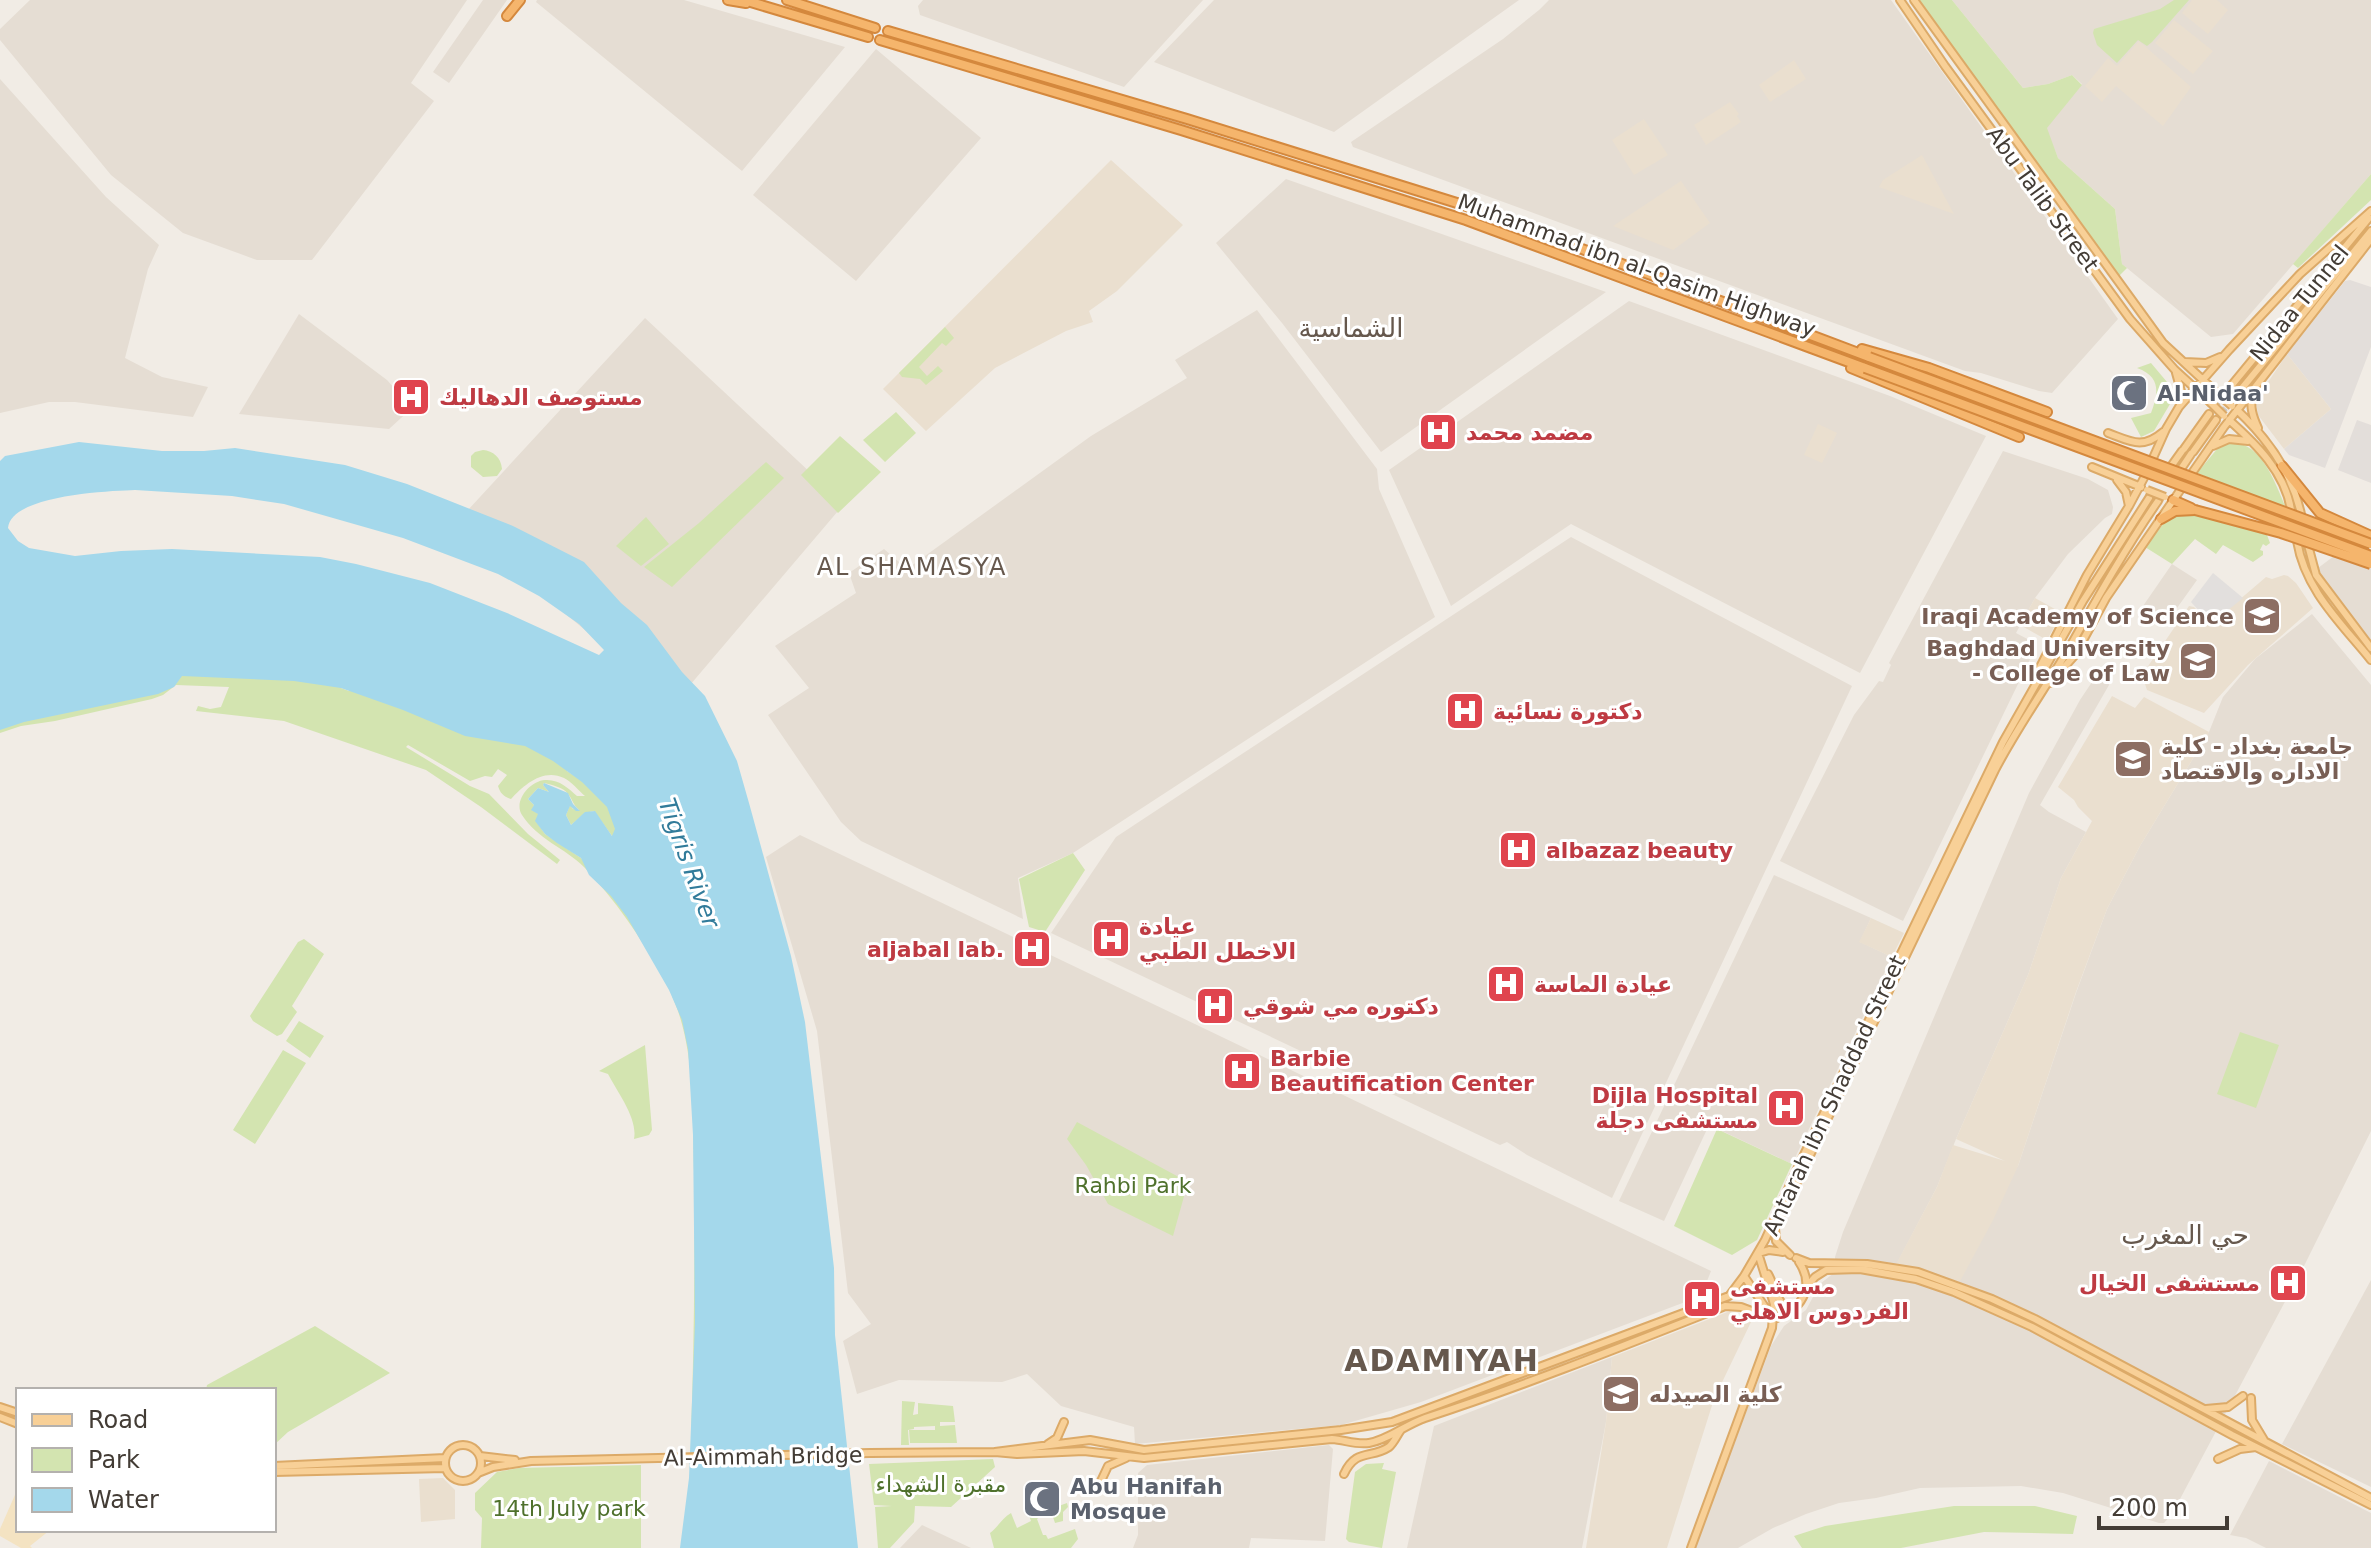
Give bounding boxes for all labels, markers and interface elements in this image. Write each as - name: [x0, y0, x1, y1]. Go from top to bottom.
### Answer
- street label: Abu Talib Street: [1982, 122, 2104, 277]
- street label: Muhammad ibn al-Qasim Highway: [1455, 189, 1819, 342]
- street label: Nidaa Tunnel: [2245, 240, 2354, 366]
- district label: الشماسية: [1299, 313, 1403, 343]
- mosque icon: Al-Nidaa': [2108, 372, 2150, 414]
- hospital icon: مستوصف الدهاليك: [390, 376, 432, 418]
- place label: Al-Nidaa': [2157, 381, 2269, 406]
- place label: مستوصف الدهاليك: [439, 385, 643, 411]
- hospital icon: مضمد محمد: [1417, 411, 1459, 453]
- place label: مضمد محمد: [1466, 420, 1593, 445]
- district label: AL SHAMASYA: [817, 553, 1007, 581]
- school or university icon: Iraqi Academy of Science: [2241, 595, 2283, 637]
- place label: Iraqi Academy of Science: [1921, 604, 2234, 629]
- place label: Baghdad University - College of Law: [1926, 636, 2170, 686]
- school or university icon: Baghdad University - College of Law: [2177, 640, 2219, 682]
- hospital icon: دكتورة نسائية: [1444, 690, 1486, 732]
- place label: دكتورة نسائية: [1493, 699, 1643, 725]
- place label: جامعة بغداد - كلية الاداره والاقتصاد: [2161, 734, 2353, 785]
- school or university icon: جامعة بغداد - كلية الاداره والاقتصاد: [2112, 738, 2154, 780]
- water label: Tigris River: [653, 795, 726, 933]
- hospital icon: albazaz beauty: [1497, 829, 1539, 871]
- place label: albazaz beauty: [1546, 838, 1733, 863]
- place label: عيادة الاخطل الطبي: [1139, 914, 1296, 965]
- hospital icon: عيادة الاخطل الطبي: [1090, 918, 1132, 960]
- hospital icon: aljabal lab.: [1011, 928, 1053, 970]
- place label: aljabal lab.: [867, 937, 1004, 962]
- street label: Antarah ibn Shaddad Street: [1758, 951, 1911, 1239]
- hospital icon: عيادة الماسة: [1485, 963, 1527, 1005]
- place label: عيادة الماسة: [1534, 972, 1672, 997]
- hospital icon: دكتوره مي شوقي: [1194, 985, 1236, 1027]
- place label: دكتوره مي شوقي: [1243, 994, 1439, 1020]
- place label: Barbie Beautification Center: [1270, 1046, 1534, 1096]
- hospital icon: Barbie Beautification Center: [1221, 1050, 1263, 1092]
- place label: Dijla Hospital مستشفى دجلة: [1592, 1083, 1758, 1133]
- hospital icon: Dijla Hospital مستشفى دجلة: [1765, 1087, 1807, 1129]
- park label: Rahbi Park: [1075, 1173, 1192, 1198]
- district label: حي المغرب: [2121, 1220, 2249, 1251]
- hospital icon: مستشفى الخيال: [2267, 1262, 2309, 1304]
- place label: مستشفى الخيال: [2079, 1271, 2260, 1296]
- place label: مستشفى الفردوس الاهلي: [1730, 1274, 1909, 1325]
- hospital icon: مستشفى الفردوس الاهلي: [1681, 1278, 1723, 1320]
- district label: ADAMIYAH: [1344, 1343, 1540, 1378]
- school or university icon: كلية الصيدله: [1600, 1373, 1642, 1415]
- place label: كلية الصيدله: [1649, 1382, 1782, 1407]
- legend: [16, 1388, 276, 1532]
- text: Road: [88, 1406, 148, 1434]
- street label: Al-Aimmah Bridge: [663, 1442, 863, 1471]
- text: Park: [88, 1446, 140, 1474]
- park label: مقبرة الشهداء: [876, 1472, 1006, 1497]
- place label: Abu Hanifah Mosque: [1070, 1474, 1223, 1524]
- mosque icon: Abu Hanifah Mosque: [1021, 1478, 1063, 1520]
- scale bar: [2099, 1480, 2227, 1530]
- text: Water: [88, 1486, 159, 1514]
- text: 200 m: [2111, 1494, 2188, 1522]
- park label: 14th July park: [492, 1496, 646, 1521]

